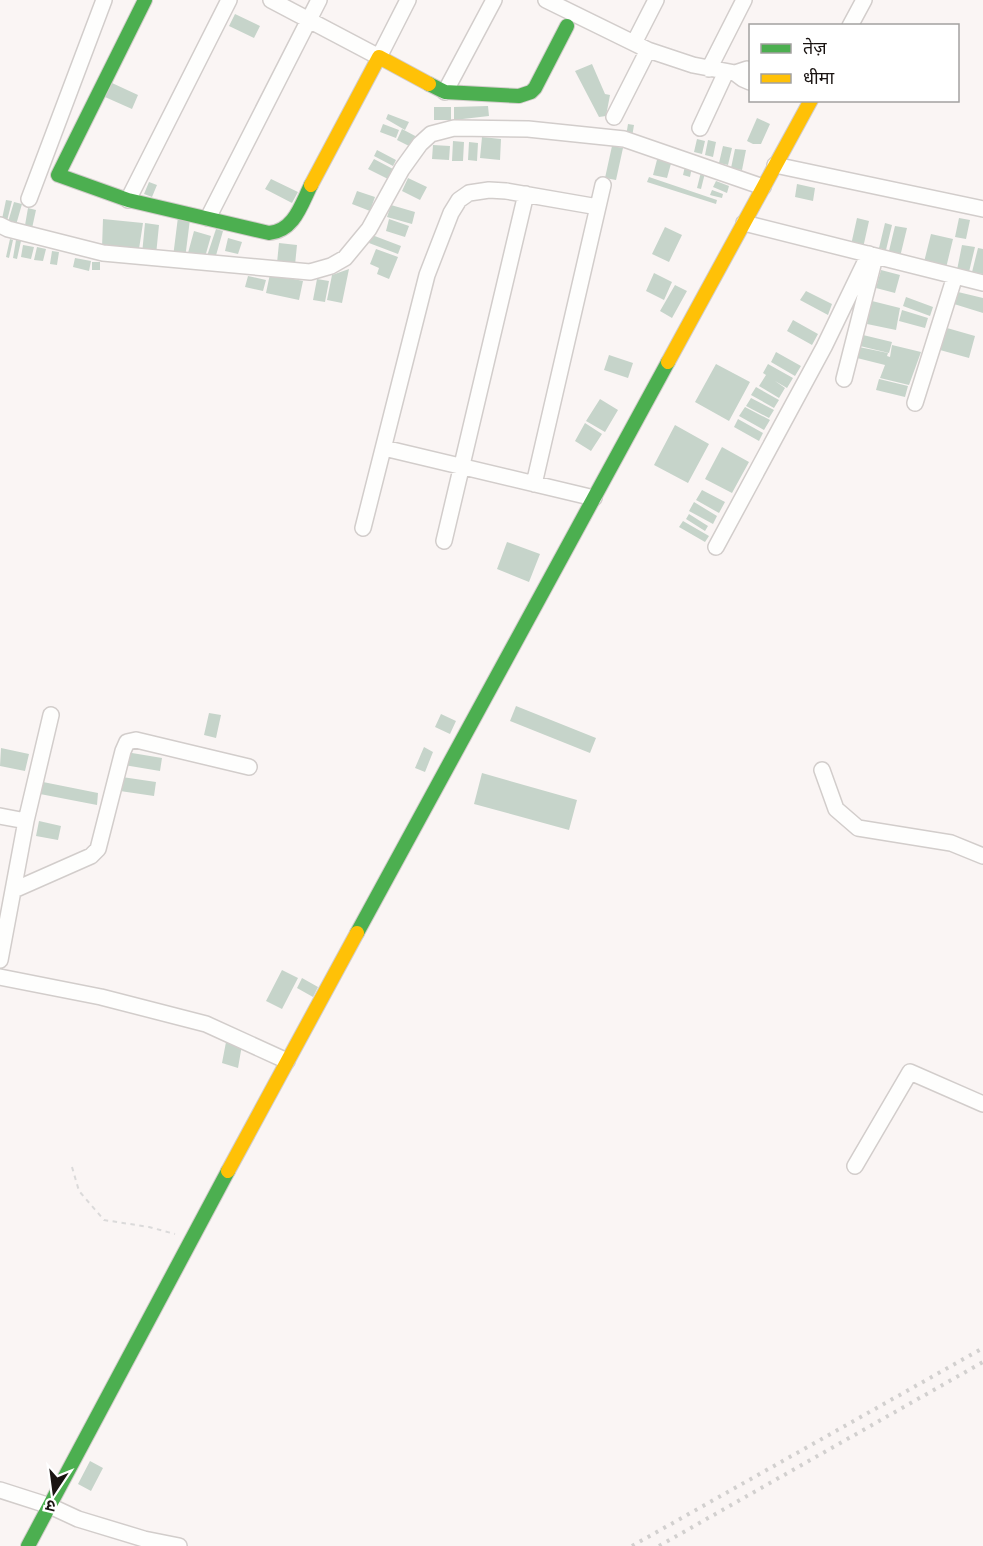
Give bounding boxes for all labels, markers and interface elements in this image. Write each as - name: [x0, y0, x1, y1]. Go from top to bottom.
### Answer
- legend: [749, 24, 959, 102]
- text: तेज़: [803, 37, 827, 58]
- text: धीमा: [803, 68, 834, 88]
- north arrow: [24, 1462, 84, 1522]
- text: उ: [44, 1497, 57, 1514]

